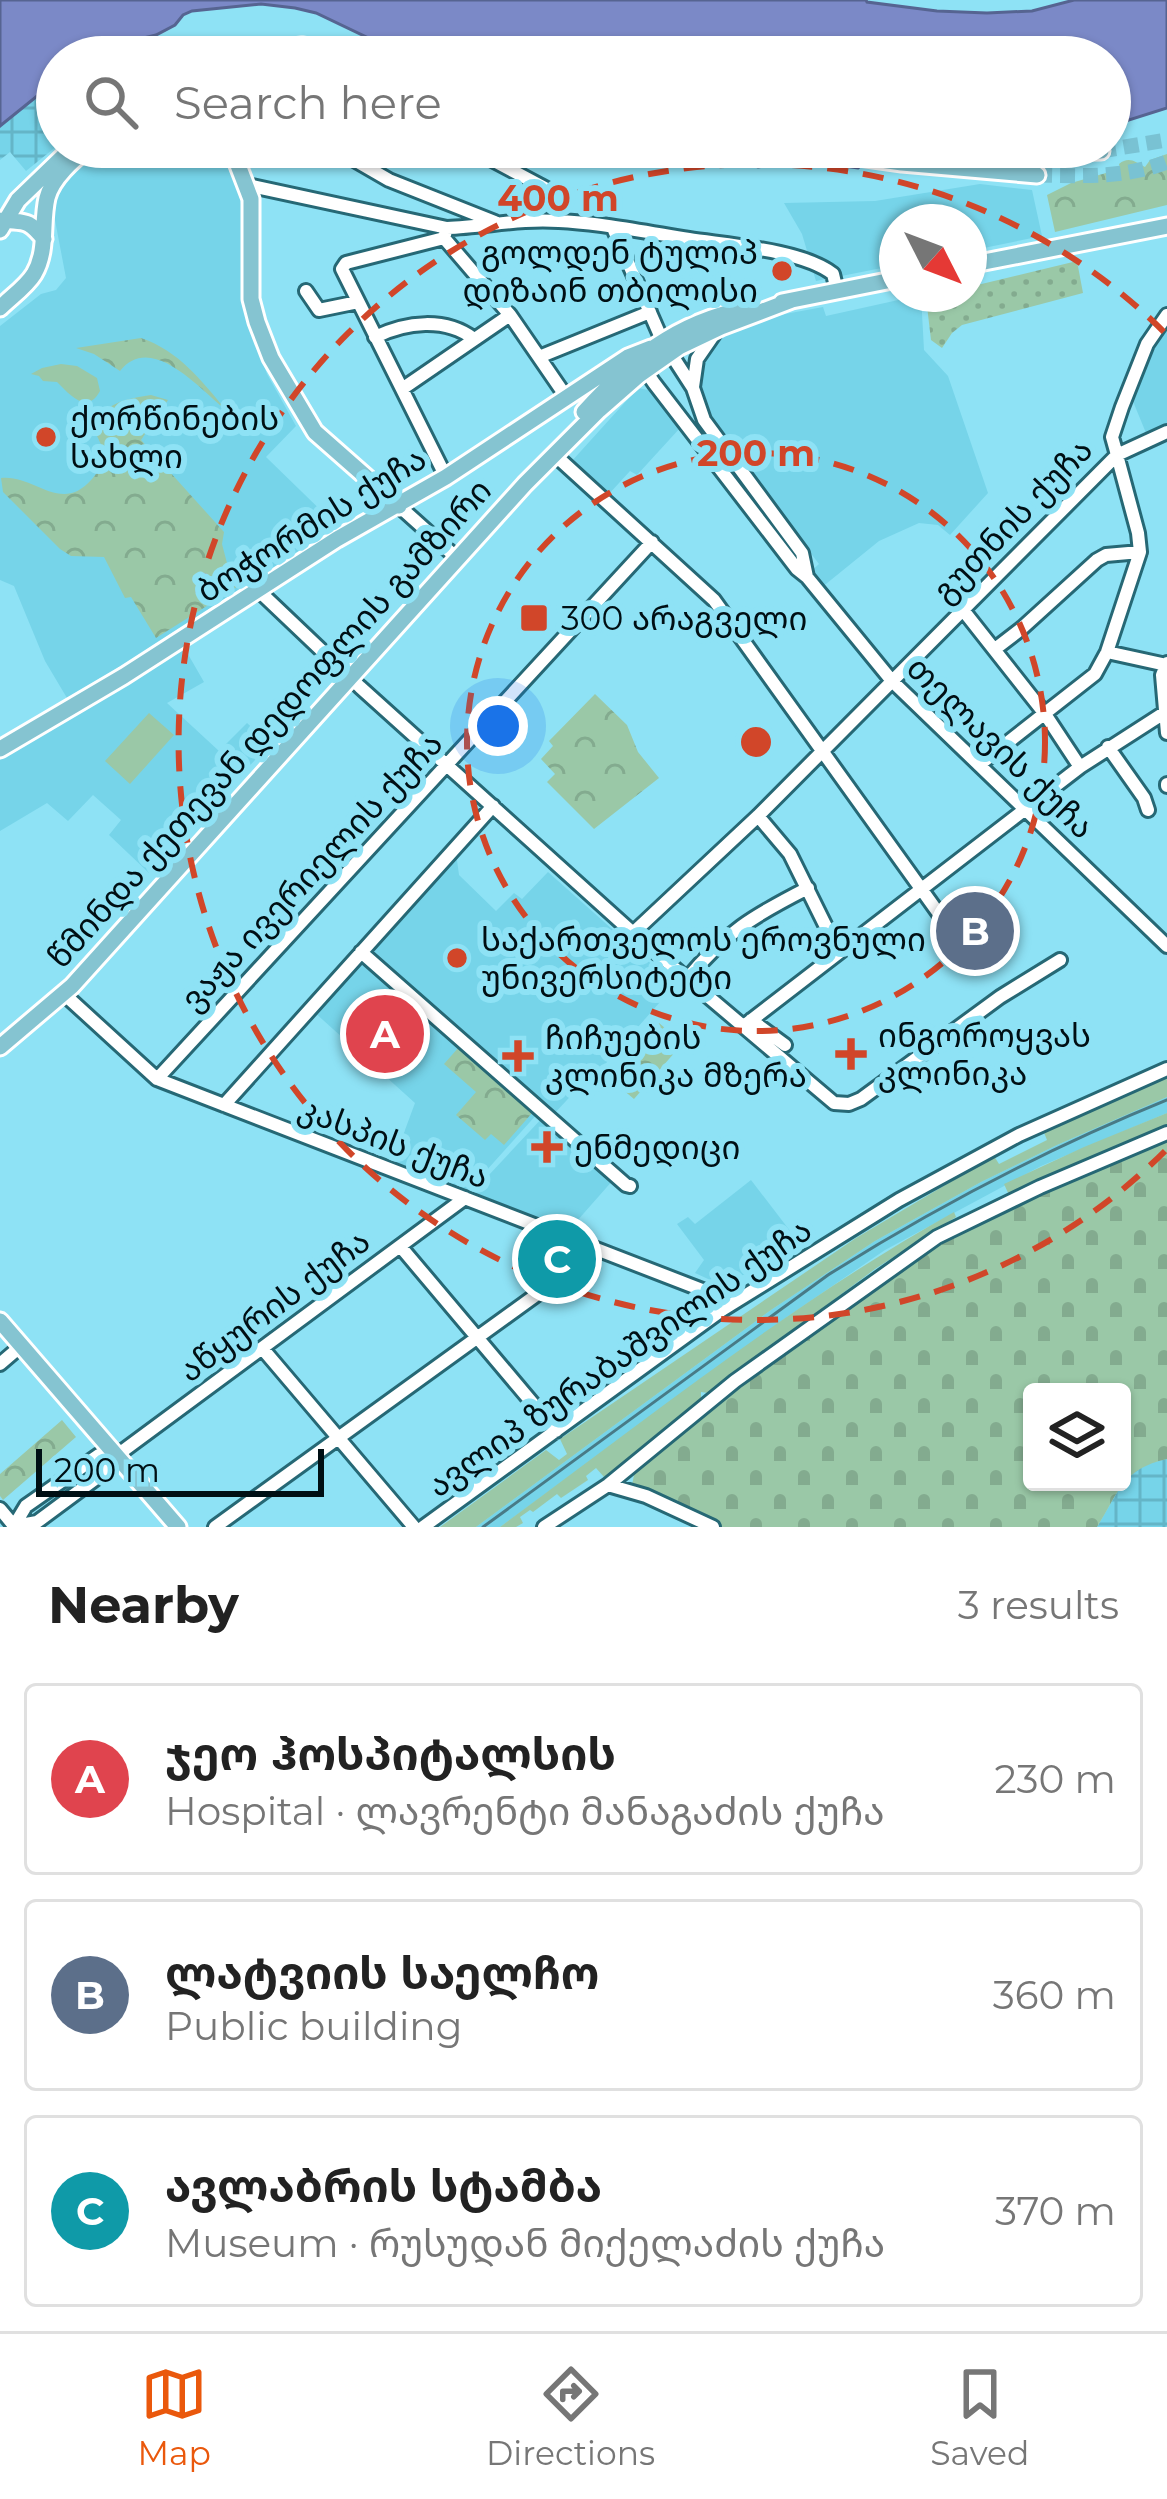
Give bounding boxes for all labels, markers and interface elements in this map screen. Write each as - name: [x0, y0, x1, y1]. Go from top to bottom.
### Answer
- search box: [36, 36, 1131, 168]
- icon: search: [78, 69, 144, 135]
- text: Search here: [174, 75, 442, 130]
- text: 400 m: [497, 176, 619, 220]
- north arrow: [879, 204, 987, 312]
- place label: გოლდენ ტულიპ დიზაინ თბილისი: [462, 232, 758, 311]
- marker: გოლდენ ტულიპ დიზაინ თბილისი: [769, 258, 795, 284]
- place label: ქორწინების სახლი: [70, 398, 279, 477]
- marker: ქორწინების სახლი: [33, 424, 59, 450]
- street label: გუთნის ქუჩა: [924, 429, 1100, 611]
- text: 200 m: [697, 431, 815, 475]
- street label: ბოჭორმის ქუჩა: [189, 437, 433, 611]
- street label: წმინდა ქეთევან დედოფლის გამზირი: [39, 470, 500, 976]
- place label: 300 არაგველი: [561, 598, 807, 639]
- marker: 300 არაგველი: [518, 602, 550, 634]
- street label: თელავის ქუჩა: [898, 648, 1103, 847]
- your location: [468, 696, 528, 756]
- centre of rings: [735, 721, 777, 763]
- street label: ვაჟა ივერიელის ქუჩა: [172, 723, 451, 1019]
- pin: B: [936, 886, 1014, 976]
- place label: საქართველოს ეროვნული უნივერსიტეტი: [481, 919, 926, 997]
- marker: საქართველოს ეროვნული უნივერსიტეტი: [444, 945, 470, 971]
- pin: A: [346, 989, 424, 1079]
- place label: ინგოროყვას კლინიკა: [878, 1015, 1091, 1094]
- place label: ჩიჩუების კლინიკა მზერა: [545, 1017, 807, 1096]
- marker: ინგოროყვას კლინიკა: [835, 1038, 867, 1070]
- marker: ჩიჩუების კლინიკა მზერა: [502, 1040, 534, 1072]
- street label: კასპის ქუჩა: [293, 1087, 495, 1197]
- place label: ენმედიცი: [574, 1127, 741, 1168]
- marker: ენმედიცი: [531, 1131, 563, 1163]
- street label: ავლიპ ზურაბაშვილის ქუჩა: [419, 1209, 819, 1506]
- pin: C: [518, 1214, 596, 1304]
- street label: აწყურის ქუჩა: [171, 1220, 377, 1390]
- map controls: [1023, 1383, 1131, 1491]
- button: layers: [1023, 1383, 1131, 1491]
- scale bar: [36, 1443, 324, 1496]
- text: 200 m: [54, 1450, 160, 1490]
- text: Nearby: [48, 1574, 239, 1636]
- text: 3 results: [958, 1581, 1119, 1629]
- text: ჯეო ჰოსპიტალსის: [165, 1726, 616, 1781]
- text: A: [75, 1755, 105, 1803]
- text: 230 m: [994, 1755, 1116, 1803]
- text: Hospital · ლავრენტი მანაგაძის ქუჩა: [165, 1787, 885, 1835]
- text: ლატვიის საელჩო: [165, 1945, 600, 2000]
- text: B: [75, 1971, 105, 2019]
- text: 360 m: [993, 1971, 1116, 2019]
- text: Public building: [165, 2002, 462, 2050]
- text: ავლაბრის სტამბა: [165, 2158, 602, 2213]
- text: C: [76, 2187, 104, 2235]
- text: 370 m: [995, 2187, 1116, 2235]
- text: Museum · რუსუდან მიქელაძის ქუჩა: [165, 2219, 885, 2267]
- tab: Map: [138, 2361, 211, 2473]
- tab: Directions: [486, 2361, 655, 2473]
- tab: Saved: [930, 2361, 1029, 2473]

